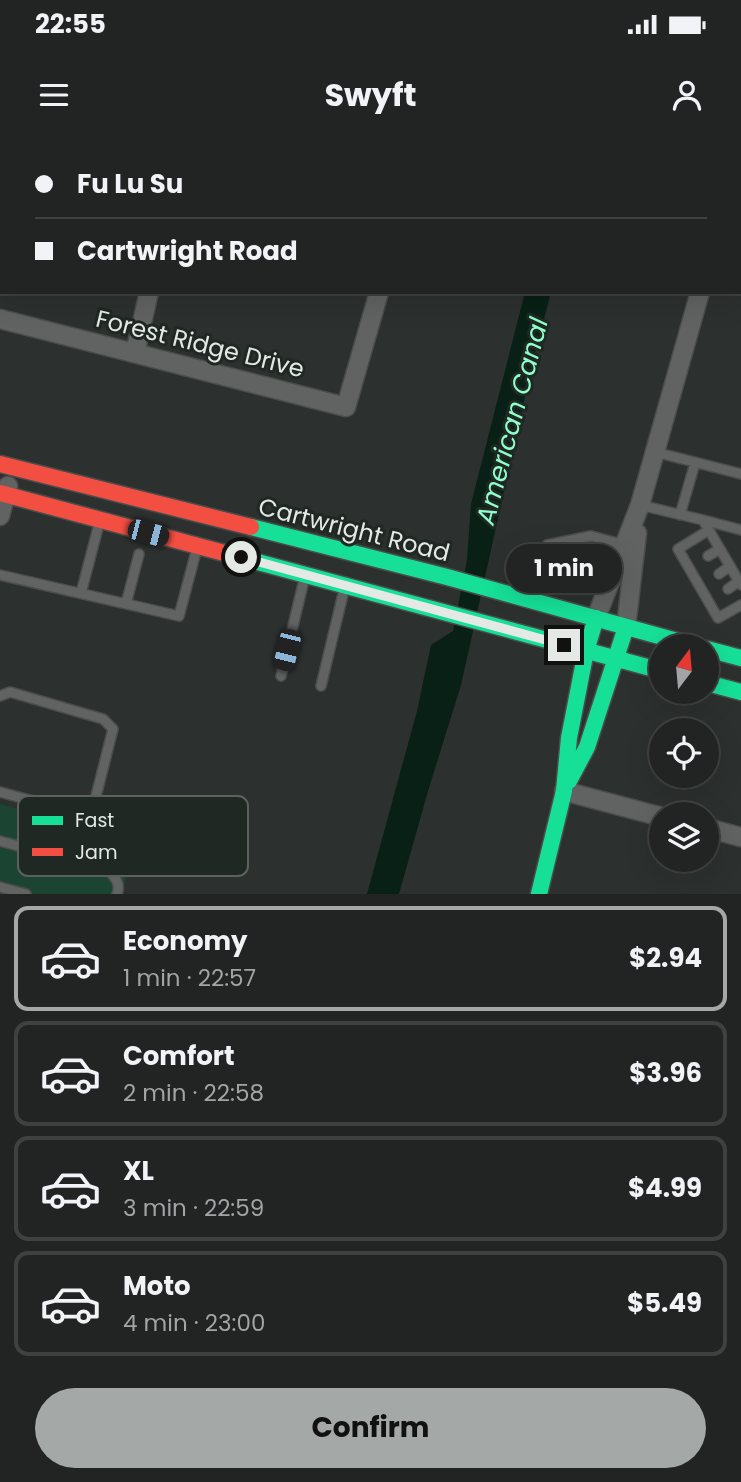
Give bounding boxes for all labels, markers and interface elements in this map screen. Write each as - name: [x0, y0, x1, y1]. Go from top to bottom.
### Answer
- text: 22:55: [35, 6, 106, 42]
- text: Swyft: [324, 72, 417, 117]
- icon: menu: [35, 76, 73, 114]
- icon: person: [668, 76, 706, 114]
- text: Fu Lu Su: [77, 166, 183, 202]
- text: Cartwright Road: [77, 233, 298, 269]
- street label: Forest Ridge Drive: [93, 302, 308, 385]
- water label: American Canal: [467, 313, 557, 529]
- street label: Cartwright Road: [255, 490, 453, 569]
- car: [125, 517, 172, 549]
- route start: [225, 541, 257, 573]
- callout: 1 min: [506, 544, 622, 592]
- text: 1 min: [534, 552, 594, 584]
- car: [272, 627, 303, 673]
- route end: [548, 629, 580, 661]
- north arrow: [649, 634, 719, 704]
- map controls: [649, 634, 719, 872]
- button: locate: [649, 718, 719, 788]
- legend: [18, 796, 248, 876]
- button: layers: [649, 802, 719, 872]
- text: Fast: [75, 807, 114, 834]
- text: Jam: [75, 839, 117, 866]
- text: Economy: [123, 923, 247, 959]
- icon: car: [39, 927, 102, 990]
- text: $2.94: [629, 940, 702, 976]
- text: 1 min · 22:57: [123, 962, 256, 994]
- text: Comfort: [123, 1038, 235, 1074]
- icon: car: [39, 1042, 102, 1105]
- text: $3.96: [629, 1055, 702, 1091]
- text: 2 min · 22:58: [123, 1077, 264, 1109]
- text: XL: [123, 1153, 154, 1189]
- icon: car: [39, 1157, 102, 1220]
- text: $4.99: [628, 1170, 702, 1206]
- text: 3 min · 22:59: [123, 1192, 264, 1224]
- text: Moto: [123, 1268, 191, 1304]
- icon: car: [39, 1272, 102, 1335]
- text: $5.49: [627, 1285, 702, 1321]
- text: 4 min · 23:00: [123, 1307, 265, 1339]
- button: Confirm: [35, 1388, 706, 1468]

